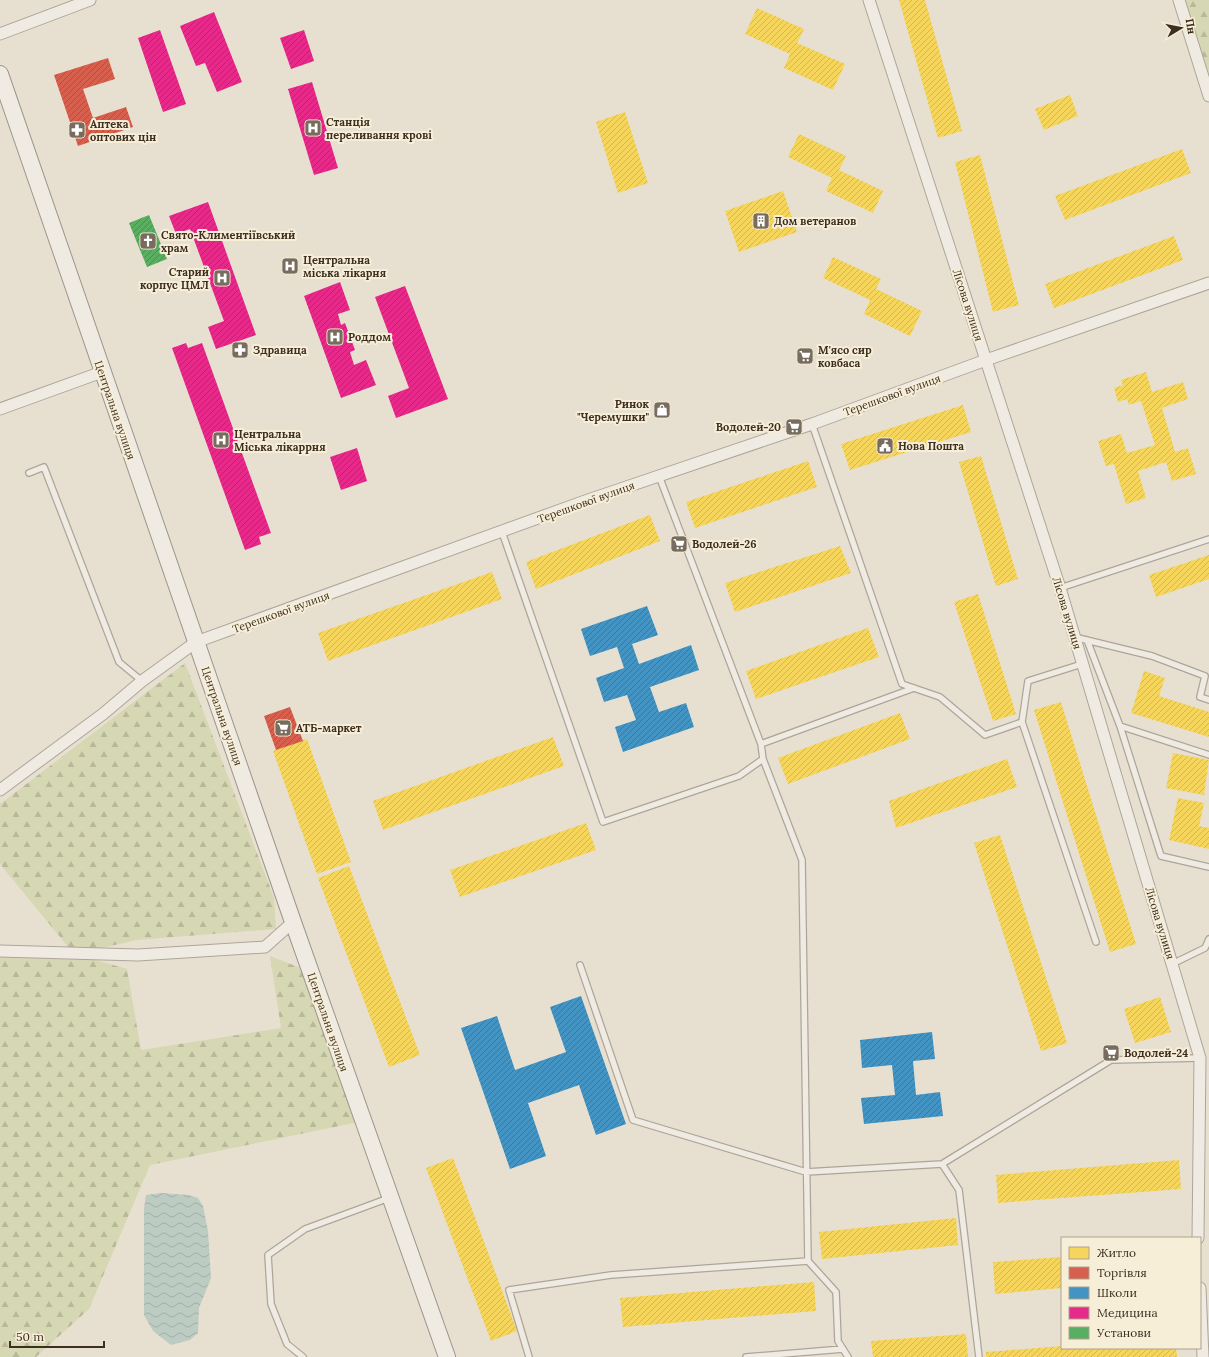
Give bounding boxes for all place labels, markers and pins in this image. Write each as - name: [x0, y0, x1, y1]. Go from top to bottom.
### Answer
- place label: Станція переливання крові: [326, 115, 432, 142]
- place label: Аптека оптових цін: [90, 117, 156, 144]
- hospital icon: Станція переливання крові: [303, 118, 323, 138]
- pharmacy icon: Аптека оптових цін: [67, 120, 87, 140]
- building icon: Дом ветеранов: [751, 211, 771, 231]
- place label: Дом ветеранов: [774, 214, 857, 228]
- place label: Свято-Климентіївський храм: [161, 228, 295, 255]
- church icon: Свято-Климентіївський храм: [138, 231, 158, 251]
- place label: Центральна міська лікарня: [303, 253, 387, 280]
- hospital icon: Центральна міська лікарня: [280, 256, 300, 276]
- place label: Старий корпус ЦМЛ: [140, 265, 209, 292]
- hospital icon: Старий корпус ЦМЛ: [212, 268, 232, 288]
- hospital icon: Роддом: [325, 327, 345, 347]
- place label: Роддом: [348, 330, 391, 344]
- pharmacy icon: Здравица: [230, 340, 250, 360]
- place label: Здравица: [253, 343, 307, 357]
- place label: М'ясо сир ковбаса: [818, 343, 872, 370]
- supermarket icon: М'ясо сир ковбаса: [795, 346, 815, 366]
- place label: Ринок "Черемушки": [577, 397, 649, 424]
- shop icon: Ринок "Черемушки": [652, 400, 672, 420]
- supermarket icon: Водолей-20: [784, 417, 804, 437]
- place label: Водолей-20: [716, 420, 781, 434]
- place label: Центральна Міська лікаррня: [234, 427, 326, 454]
- hospital icon: Центральна Міська лікаррня: [211, 430, 231, 450]
- public building icon: Нова Пошта: [875, 436, 895, 456]
- place label: Нова Пошта: [898, 439, 964, 453]
- supermarket icon: Водолей-26: [669, 534, 689, 554]
- place label: Водолей-26: [692, 537, 757, 551]
- supermarket icon: АТБ-маркет: [273, 718, 293, 738]
- place label: АТБ-маркет: [296, 721, 362, 735]
- supermarket icon: Водолей-24: [1101, 1043, 1121, 1063]
- place label: Водолей-24: [1124, 1046, 1188, 1060]

